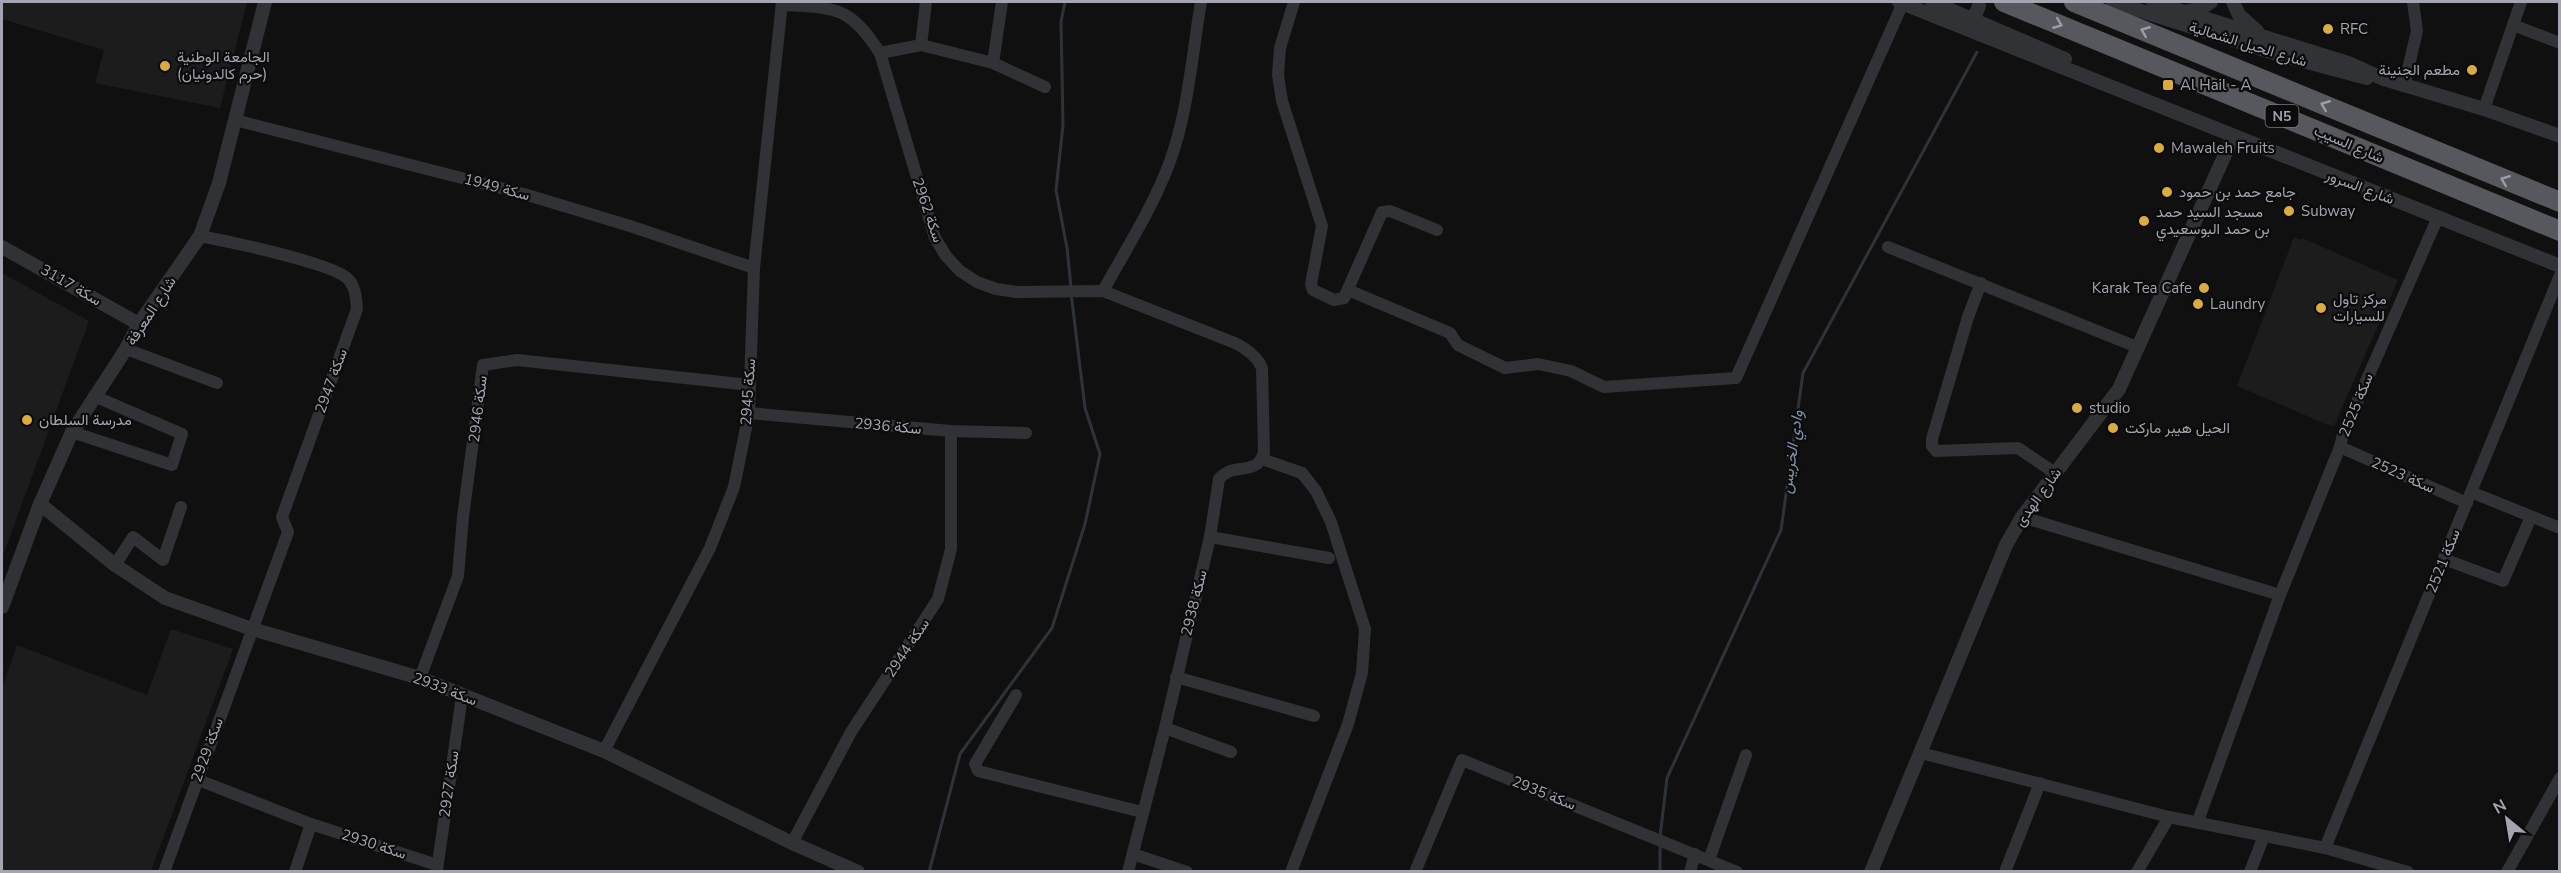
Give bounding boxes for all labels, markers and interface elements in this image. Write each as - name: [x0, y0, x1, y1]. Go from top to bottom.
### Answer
- one-way arrow: [2052, 17, 2063, 29]
- street label: شارع الحيل الشمالية: [2186, 17, 2310, 72]
- place label: RFC: [2340, 19, 2368, 39]
- marker: RFC: [2321, 22, 2335, 36]
- one-way arrow: [2140, 26, 2151, 38]
- place label: الجامعة الوطنية (حرم كالدونيان): [177, 47, 270, 84]
- marker: الجامعة الوطنية (حرم كالدونيان): [158, 59, 172, 73]
- place label: مطعم الجنينة: [2379, 60, 2460, 80]
- marker: مطعم الجنينة: [2465, 63, 2479, 77]
- place label: Al Hail - A: [2180, 75, 2252, 95]
- marker: Al Hail - A: [2161, 78, 2175, 92]
- one-way arrow: [2321, 100, 2332, 112]
- road number: N5: [2266, 105, 2298, 127]
- street label: شارع السيب: [2311, 120, 2387, 169]
- place label: Mawaleh Fruits: [2171, 138, 2275, 158]
- marker: Mawaleh Fruits: [2152, 141, 2166, 155]
- street label: شارع السرور: [2322, 164, 2397, 210]
- street label: سكة 1949: [462, 169, 532, 205]
- street label: سكة 2962: [908, 175, 948, 245]
- one-way arrow: [2501, 175, 2512, 187]
- place label: جامع حمد بن حمود: [2179, 182, 2296, 203]
- marker: جامع حمد بن حمود: [2160, 185, 2174, 199]
- place label: Subway: [2301, 201, 2356, 221]
- place label: مسجد السيد حمد بن حمد البوسعيدي: [2156, 202, 2270, 242]
- marker: Subway: [2282, 204, 2296, 218]
- marker: مسجد السيد حمد بن حمد البوسعيدي: [2137, 214, 2151, 228]
- street label: سكة 3117: [37, 260, 105, 311]
- street label: شارع المعرفة: [121, 273, 182, 350]
- place label: Karak Tea Cafe: [2092, 278, 2192, 298]
- marker: Karak Tea Cafe: [2197, 281, 2211, 295]
- place label: مركز تاول للسيارات: [2333, 289, 2387, 326]
- place label: Laundry: [2210, 294, 2266, 314]
- marker: Laundry: [2191, 297, 2205, 311]
- marker: مركز تاول للسيارات: [2314, 301, 2328, 315]
- street label: سكة 2947: [310, 346, 352, 416]
- street label: سكة 2945: [736, 358, 760, 426]
- street label: سكة 2525: [2334, 370, 2378, 440]
- street label: سكة 2946: [464, 374, 492, 444]
- place label: studio: [2089, 398, 2130, 418]
- marker: studio: [2070, 401, 2084, 415]
- water label: وادي الخريس: [1775, 409, 1811, 495]
- place label: مدرسة السلطان: [39, 410, 132, 430]
- marker: مدرسة السلطان: [20, 413, 34, 427]
- street label: سكة 2936: [854, 413, 922, 439]
- place label: الحيل هيبر ماركت: [2125, 418, 2230, 438]
- marker: الحيل هيبر ماركت: [2106, 421, 2120, 435]
- street label: سكة 2523: [2368, 452, 2438, 498]
- street label: شارع الهدى: [2010, 464, 2067, 531]
- street label: سكة 2521: [2421, 526, 2465, 596]
- street label: سكة 2938: [1176, 568, 1212, 638]
- street label: سكة 2944: [880, 614, 934, 681]
- street label: سكة 2933: [410, 668, 480, 710]
- street label: سكة 2929: [186, 715, 228, 785]
- street label: سكة 2927: [434, 749, 464, 819]
- street label: سكة 2935: [1509, 771, 1579, 815]
- north arrow: [2477, 789, 2537, 849]
- text: N: [2489, 794, 2511, 819]
- street label: سكة 2930: [339, 824, 409, 864]

